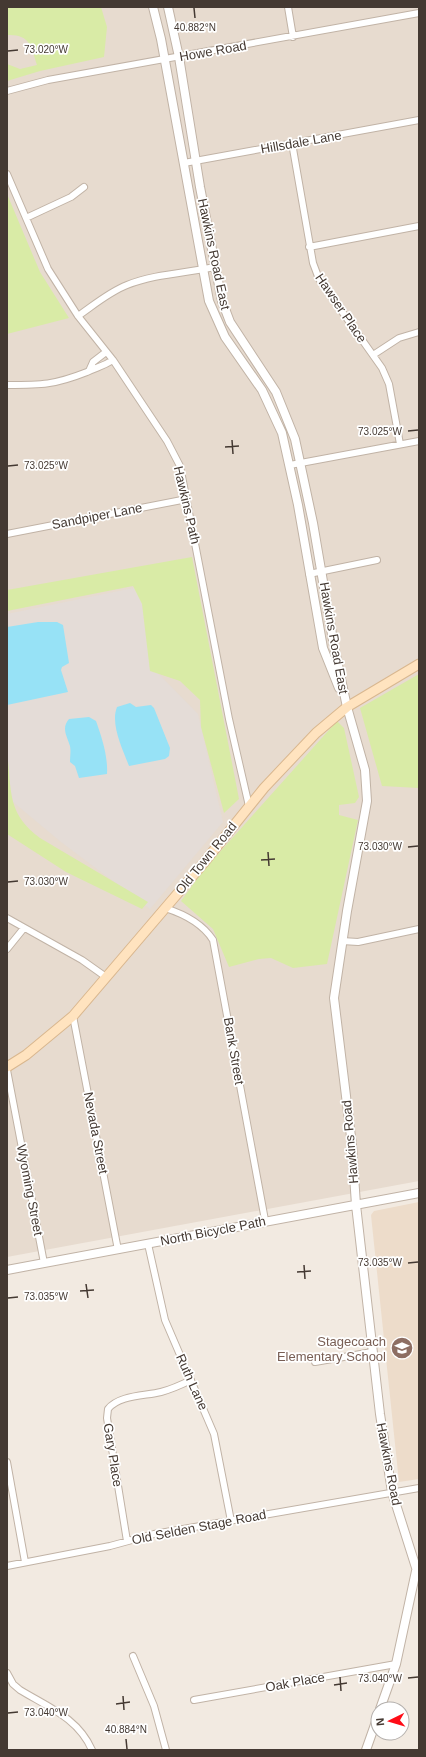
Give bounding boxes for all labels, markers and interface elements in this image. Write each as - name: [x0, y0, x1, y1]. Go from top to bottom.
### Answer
- text: 40.882°N: [174, 22, 216, 33]
- street label: Howe Road: [178, 38, 248, 64]
- text: 73.020°W: [24, 44, 69, 55]
- street label: Hillsdale Lane: [259, 128, 343, 156]
- street label: Hawkins Road East: [195, 197, 233, 311]
- street label: Hawser Place: [312, 271, 370, 345]
- text: 73.025°W: [358, 426, 403, 437]
- text: 73.025°W: [24, 460, 69, 471]
- street label: Hawkins Path: [171, 465, 203, 545]
- street label: Sandpiper Lane: [51, 500, 143, 532]
- street label: Hawkins Road East: [317, 581, 351, 696]
- street label: Old Town Road: [172, 819, 240, 897]
- text: 73.030°W: [358, 841, 403, 852]
- text: 73.030°W: [24, 876, 69, 887]
- street label: Bank Street: [221, 1016, 247, 1086]
- street label: Nevada Street: [81, 1091, 111, 1176]
- street label: Hawkins Road: [339, 1100, 361, 1184]
- street label: Wyoming Street: [14, 1143, 46, 1237]
- street label: North Bicycle Path: [159, 1213, 267, 1249]
- text: 73.035°W: [358, 1257, 403, 1268]
- text: 73.035°W: [24, 1291, 69, 1302]
- place label: Stagecoach Elementary School: [277, 1334, 386, 1364]
- school or university icon: Stagecoach Elementary School: [389, 1335, 415, 1361]
- street label: Ruth Lane: [173, 1352, 211, 1412]
- street label: Hawkins Road: [374, 1421, 404, 1507]
- street label: Gary Place: [101, 1422, 125, 1488]
- street label: Old Selden Stage Road: [131, 1507, 267, 1547]
- street label: Oak Place: [264, 1669, 326, 1695]
- text: 73.040°W: [358, 1673, 403, 1684]
- north arrow: [370, 1701, 410, 1741]
- text: 73.040°W: [24, 1707, 69, 1718]
- text: N: [374, 1717, 386, 1726]
- text: 40.884°N: [105, 1724, 147, 1735]

